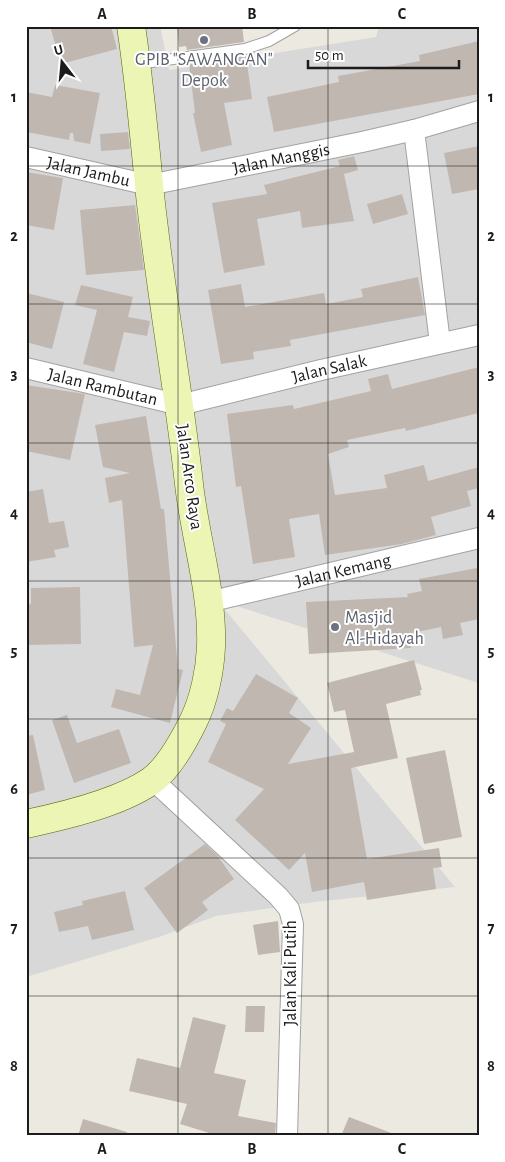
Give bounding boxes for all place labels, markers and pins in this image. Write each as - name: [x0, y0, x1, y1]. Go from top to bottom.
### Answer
- marker: GPIB "SAWANGAN" Depok: [198, 34, 210, 46]
- place label: GPIB "SAWANGAN" Depok: [135, 51, 273, 90]
- place label: Masjid Al-Hidayah: [345, 609, 424, 648]
- marker: Masjid Al-Hidayah: [329, 621, 341, 633]

